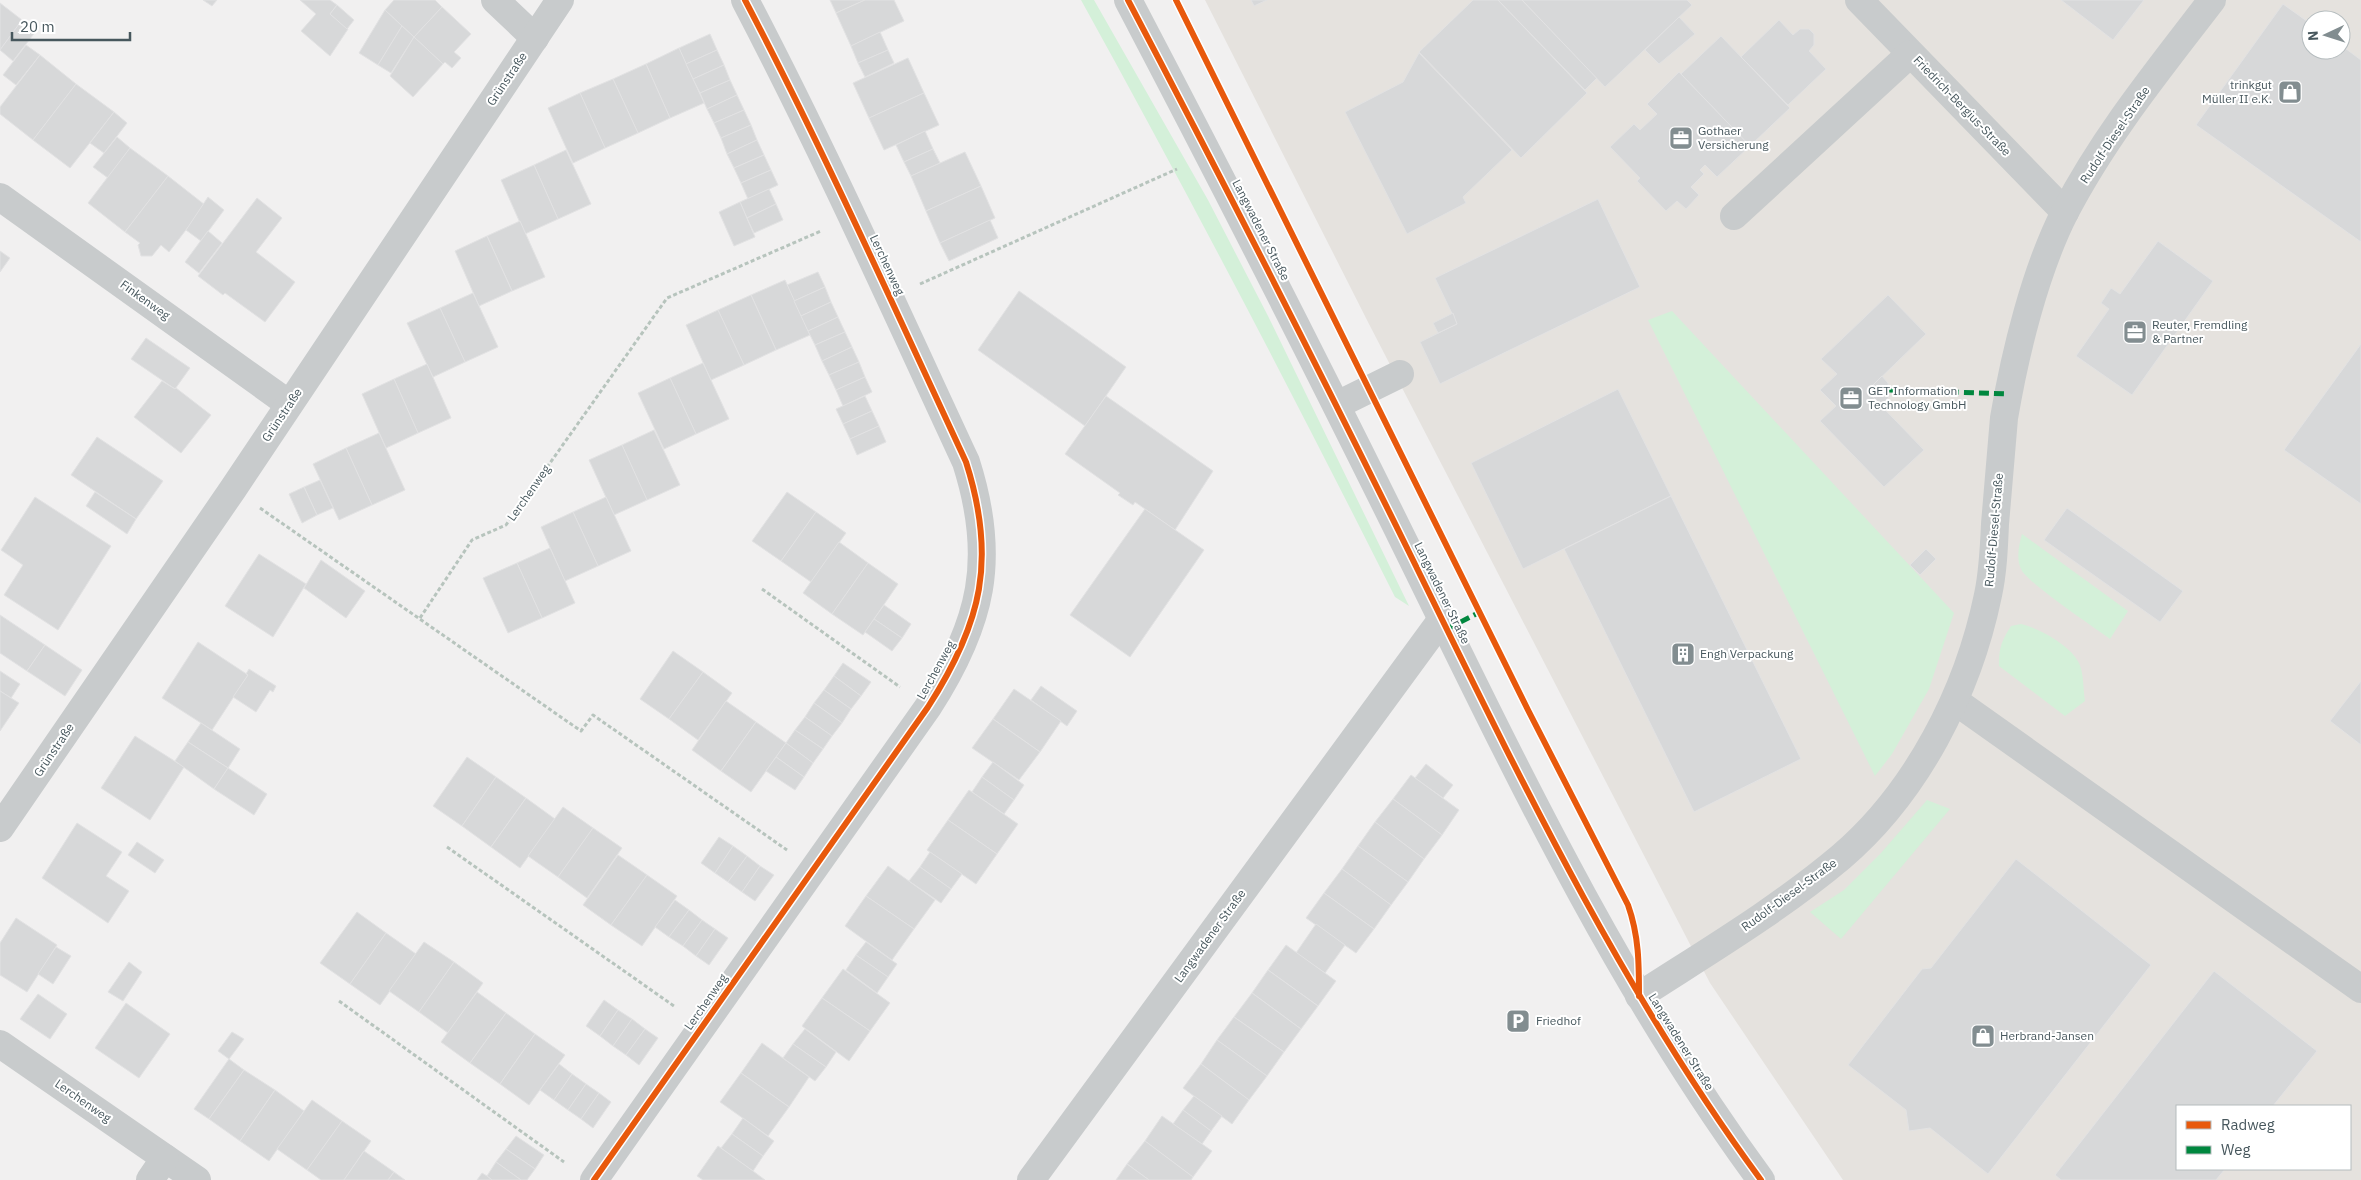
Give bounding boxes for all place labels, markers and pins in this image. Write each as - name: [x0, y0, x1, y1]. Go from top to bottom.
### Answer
- place label: trinkgut Müller II e.K.: [2202, 77, 2272, 106]
- shop icon: trinkgut Müller II e.K.: [2277, 79, 2303, 105]
- place label: Gothaer Versicherung: [1698, 123, 1769, 152]
- office icon: Gothaer Versicherung: [1668, 125, 1694, 151]
- place label: Reuter, Fremdling & Partner: [2152, 317, 2248, 346]
- office icon: Reuter, Fremdling & Partner: [2122, 319, 2148, 345]
- place label: GET Information Technology GmbH: [1868, 383, 1967, 412]
- office icon: GET Information Technology GmbH: [1838, 385, 1864, 411]
- building icon: Engh Verpackung: [1670, 641, 1696, 667]
- place label: Engh Verpackung: [1700, 646, 1794, 661]
- parking icon: Friedhof: [1505, 1008, 1531, 1034]
- place label: Friedhof: [1536, 1013, 1581, 1028]
- shop icon: Herbrand-Jansen: [1970, 1023, 1996, 1049]
- place label: Herbrand-Jansen: [2000, 1028, 2094, 1043]

